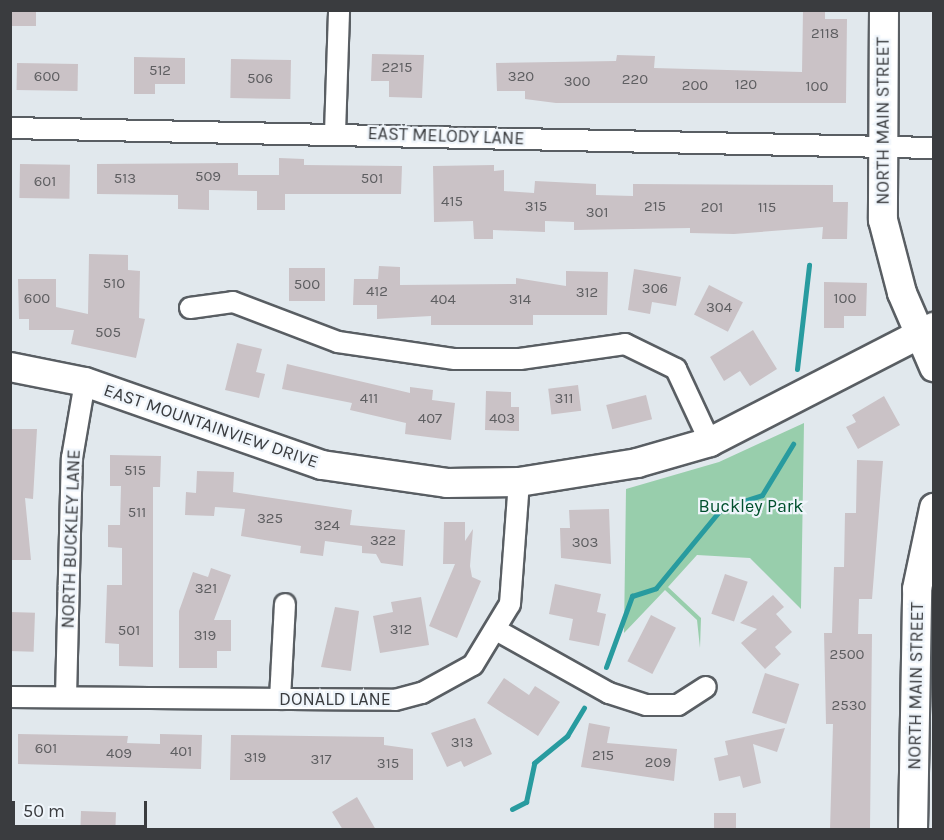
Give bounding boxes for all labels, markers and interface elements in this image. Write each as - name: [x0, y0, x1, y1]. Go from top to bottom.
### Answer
- house number: 2118: [811, 25, 839, 43]
- street label: NORTH MAIN STREET: [872, 37, 894, 205]
- house number: 2215: [382, 59, 412, 77]
- house number: 512: [149, 62, 171, 80]
- house number: 600: [34, 68, 60, 86]
- house number: 320: [508, 68, 534, 86]
- house number: 506: [247, 70, 273, 88]
- house number: 220: [622, 71, 648, 89]
- house number: 300: [564, 73, 590, 91]
- house number: 120: [735, 76, 757, 94]
- house number: 200: [682, 77, 708, 95]
- house number: 100: [806, 78, 828, 96]
- street label: EAST MELODY LANE: [367, 122, 525, 150]
- house number: 509: [195, 168, 221, 186]
- house number: 513: [114, 170, 136, 188]
- house number: 501: [361, 170, 383, 188]
- house number: 601: [34, 173, 56, 191]
- house number: 415: [441, 193, 463, 211]
- house number: 315: [525, 198, 547, 216]
- house number: 215: [644, 198, 666, 216]
- house number: 201: [701, 199, 723, 217]
- house number: 115: [758, 199, 776, 217]
- house number: 301: [586, 204, 608, 222]
- house number: 510: [103, 275, 125, 293]
- house number: 500: [294, 276, 320, 294]
- house number: 306: [642, 280, 668, 298]
- house number: 412: [366, 283, 388, 301]
- house number: 312: [576, 284, 598, 302]
- house number: 600: [24, 290, 50, 308]
- house number: 100: [834, 290, 856, 308]
- house number: 404: [430, 291, 456, 309]
- house number: 314: [509, 291, 531, 309]
- house number: 304: [706, 299, 732, 317]
- house number: 505: [95, 324, 121, 342]
- street label: EAST MOUNTAINVIEW DRIVE: [101, 379, 321, 473]
- house number: 411: [360, 390, 378, 408]
- house number: 311: [555, 390, 573, 408]
- house number: 407: [418, 410, 442, 428]
- house number: 403: [489, 410, 515, 428]
- street label: NORTH BUCKLEY LANE: [57, 449, 85, 629]
- house number: 515: [124, 462, 146, 480]
- park label: Buckley Park: [699, 495, 803, 517]
- house number: 511: [128, 504, 146, 522]
- house number: 325: [257, 510, 283, 528]
- house number: 324: [314, 517, 340, 535]
- house number: 322: [370, 532, 396, 550]
- house number: 303: [572, 534, 598, 552]
- house number: 321: [195, 580, 217, 598]
- street label: NORTH MAIN STREET: [904, 602, 928, 770]
- house number: 312: [390, 621, 412, 639]
- house number: 501: [118, 622, 140, 640]
- house number: 319: [194, 627, 216, 645]
- house number: 2500: [830, 646, 864, 664]
- street label: DONALD LANE: [279, 688, 391, 710]
- house number: 2530: [832, 697, 866, 715]
- house number: 313: [451, 734, 473, 752]
- house number: 601: [35, 740, 57, 758]
- house number: 401: [170, 743, 192, 761]
- house number: 409: [106, 745, 132, 763]
- house number: 215: [592, 747, 614, 765]
- house number: 319: [244, 749, 266, 767]
- house number: 317: [311, 751, 331, 769]
- house number: 209: [645, 754, 671, 772]
- house number: 315: [377, 755, 399, 773]
- scale bar: [15, 789, 150, 827]
- text: 50 m: [23, 800, 65, 822]

